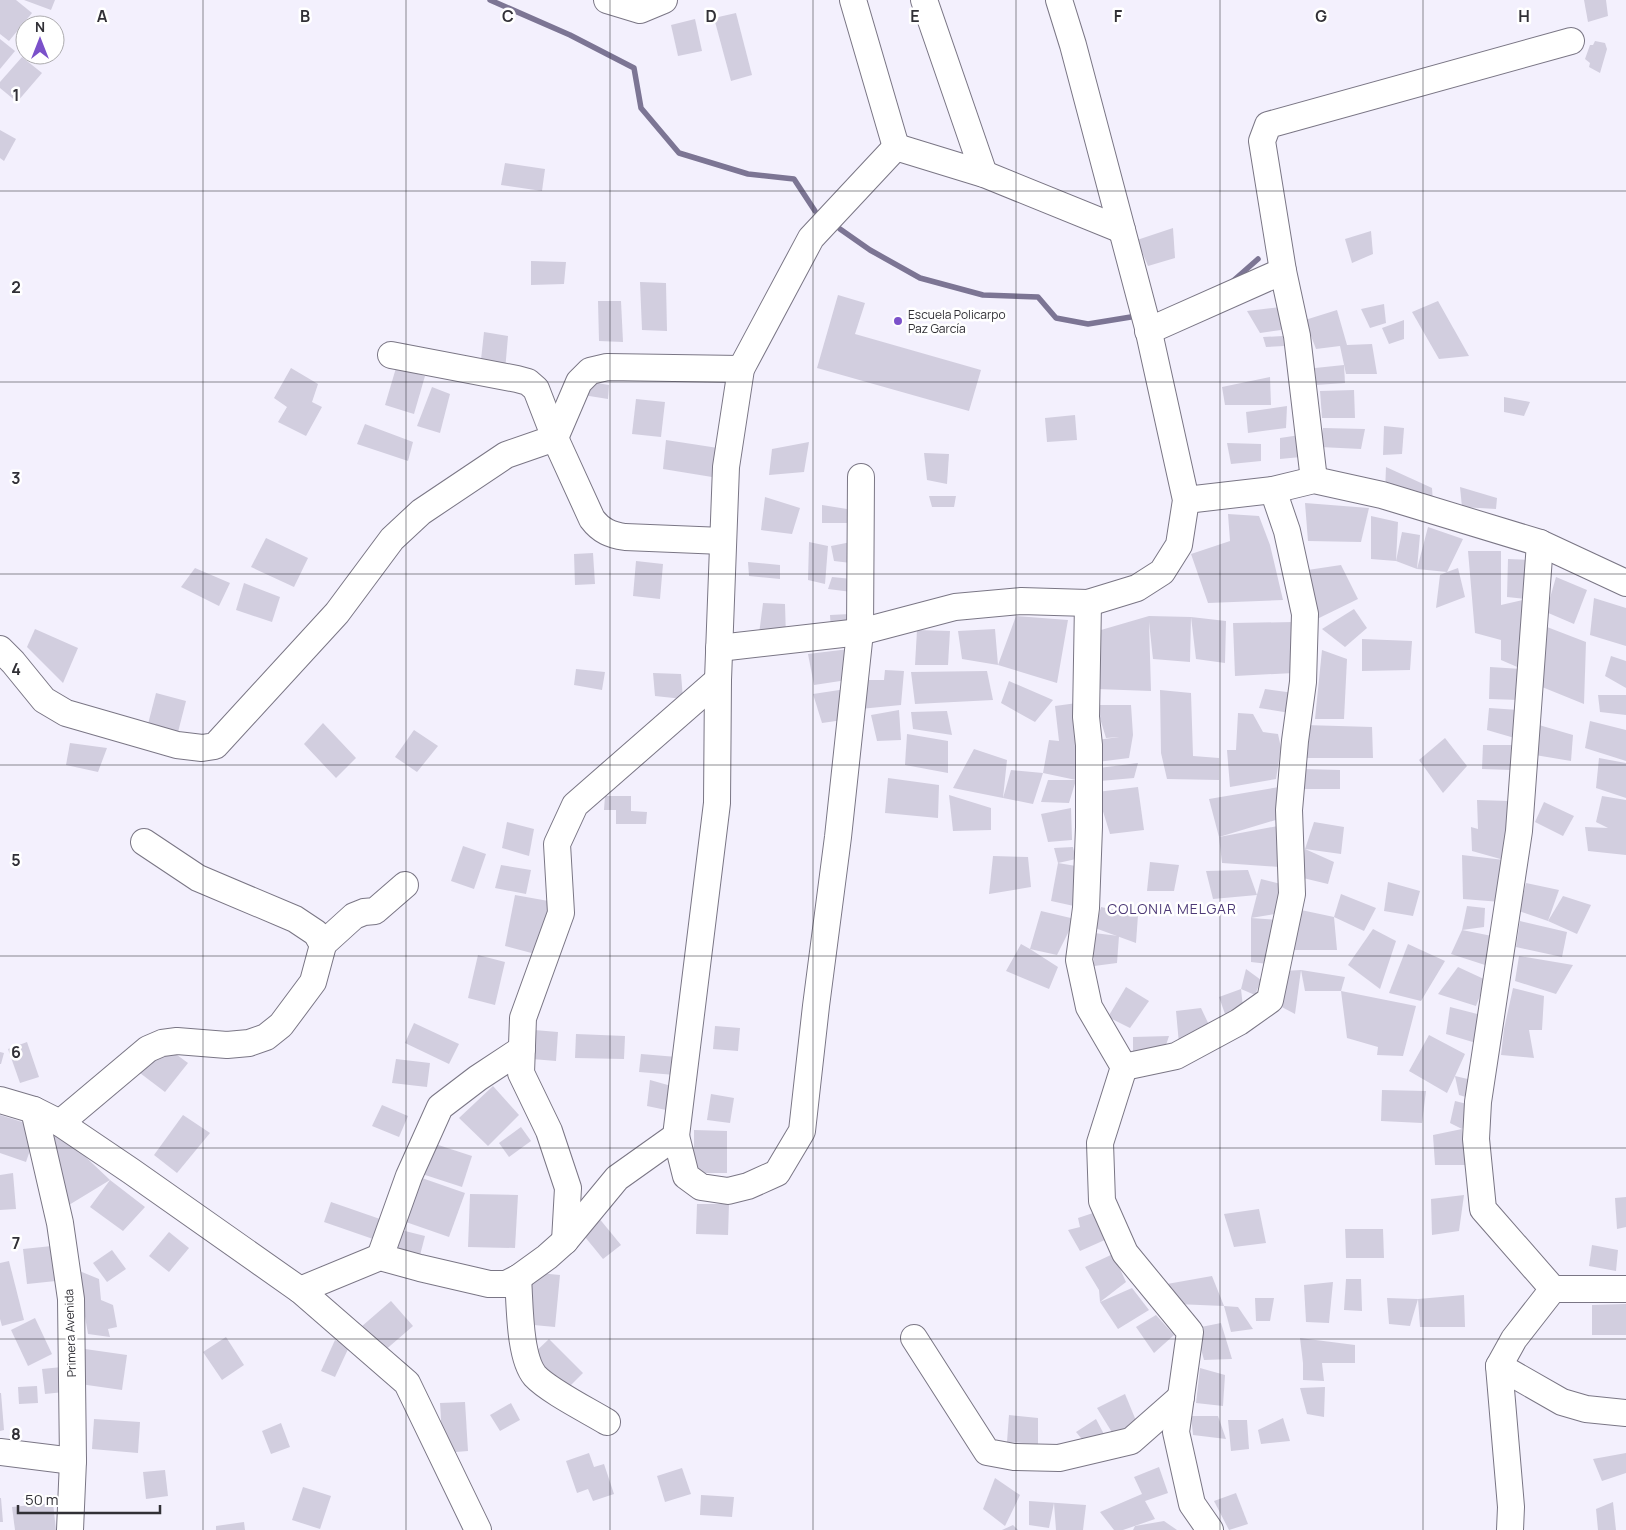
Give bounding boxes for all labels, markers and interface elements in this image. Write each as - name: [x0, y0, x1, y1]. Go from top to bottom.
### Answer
- text: A: [97, 5, 108, 27]
- text: B: [300, 5, 310, 27]
- text: C: [502, 5, 514, 27]
- text: D: [705, 5, 717, 27]
- text: E: [910, 5, 920, 27]
- text: F: [1114, 5, 1123, 27]
- text: G: [1315, 5, 1327, 27]
- text: H: [1518, 5, 1530, 27]
- north arrow: [15, 15, 65, 65]
- text: N: [35, 17, 45, 36]
- text: 1: [12, 84, 20, 106]
- text: 2: [11, 276, 21, 298]
- place label: Escuela Policarpo Paz García: [908, 306, 1006, 337]
- marker: Escuela Policarpo Paz García: [892, 315, 904, 327]
- text: 3: [11, 467, 21, 489]
- text: 4: [11, 658, 21, 680]
- text: 5: [11, 849, 21, 871]
- district label: COLONIA MELGAR: [1107, 899, 1237, 918]
- text: 6: [11, 1041, 21, 1063]
- text: 7: [12, 1232, 20, 1254]
- street label: Primera Avenida: [60, 1289, 80, 1377]
- text: 8: [11, 1423, 21, 1445]
- scale bar: [18, 1482, 160, 1514]
- text: 50 m: [25, 1489, 59, 1510]

